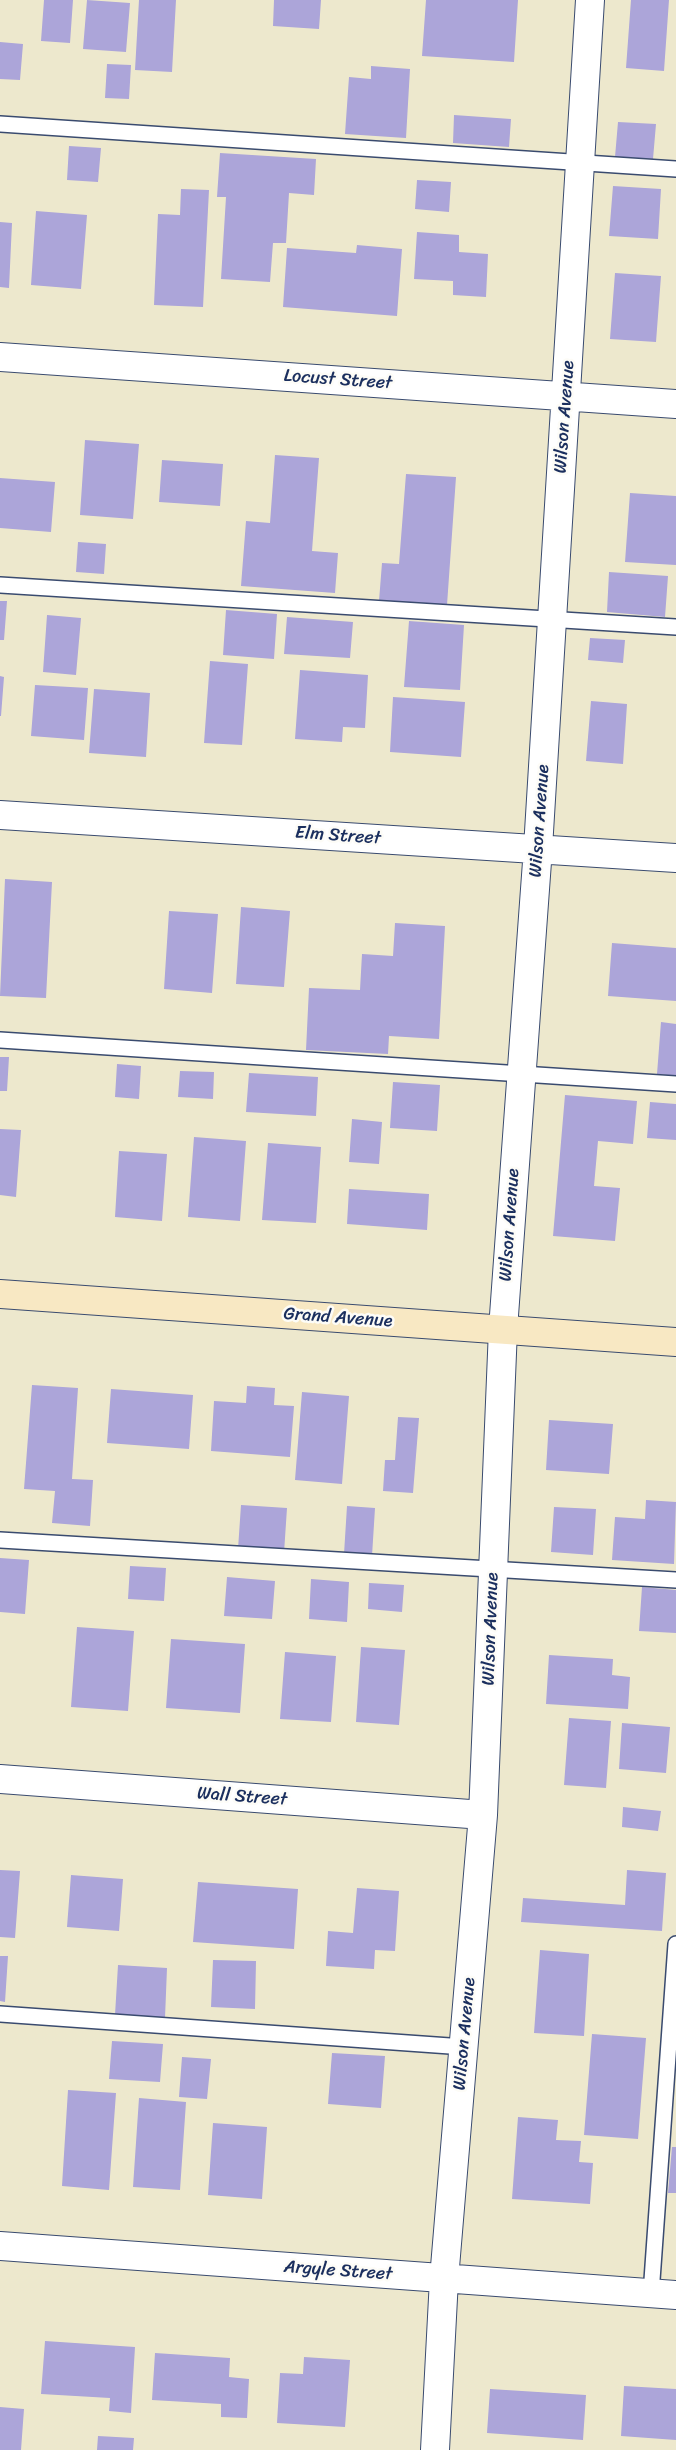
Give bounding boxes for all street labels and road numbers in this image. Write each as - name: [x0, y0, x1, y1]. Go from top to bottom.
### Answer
- street label: Wilson Avenue: [550, 360, 580, 474]
- street label: Locust Street: [283, 365, 393, 395]
- street label: Wilson Avenue: [525, 764, 555, 878]
- street label: Elm Street: [294, 822, 382, 850]
- street label: Wilson Avenue: [495, 1168, 525, 1282]
- street label: Grand Avenue: [283, 1303, 393, 1333]
- street label: Wilson Avenue: [478, 1572, 504, 1686]
- street label: Wall Street: [196, 1783, 288, 1811]
- street label: Wilson Avenue: [449, 1977, 481, 2091]
- street label: Argyle Street: [283, 2256, 393, 2286]

